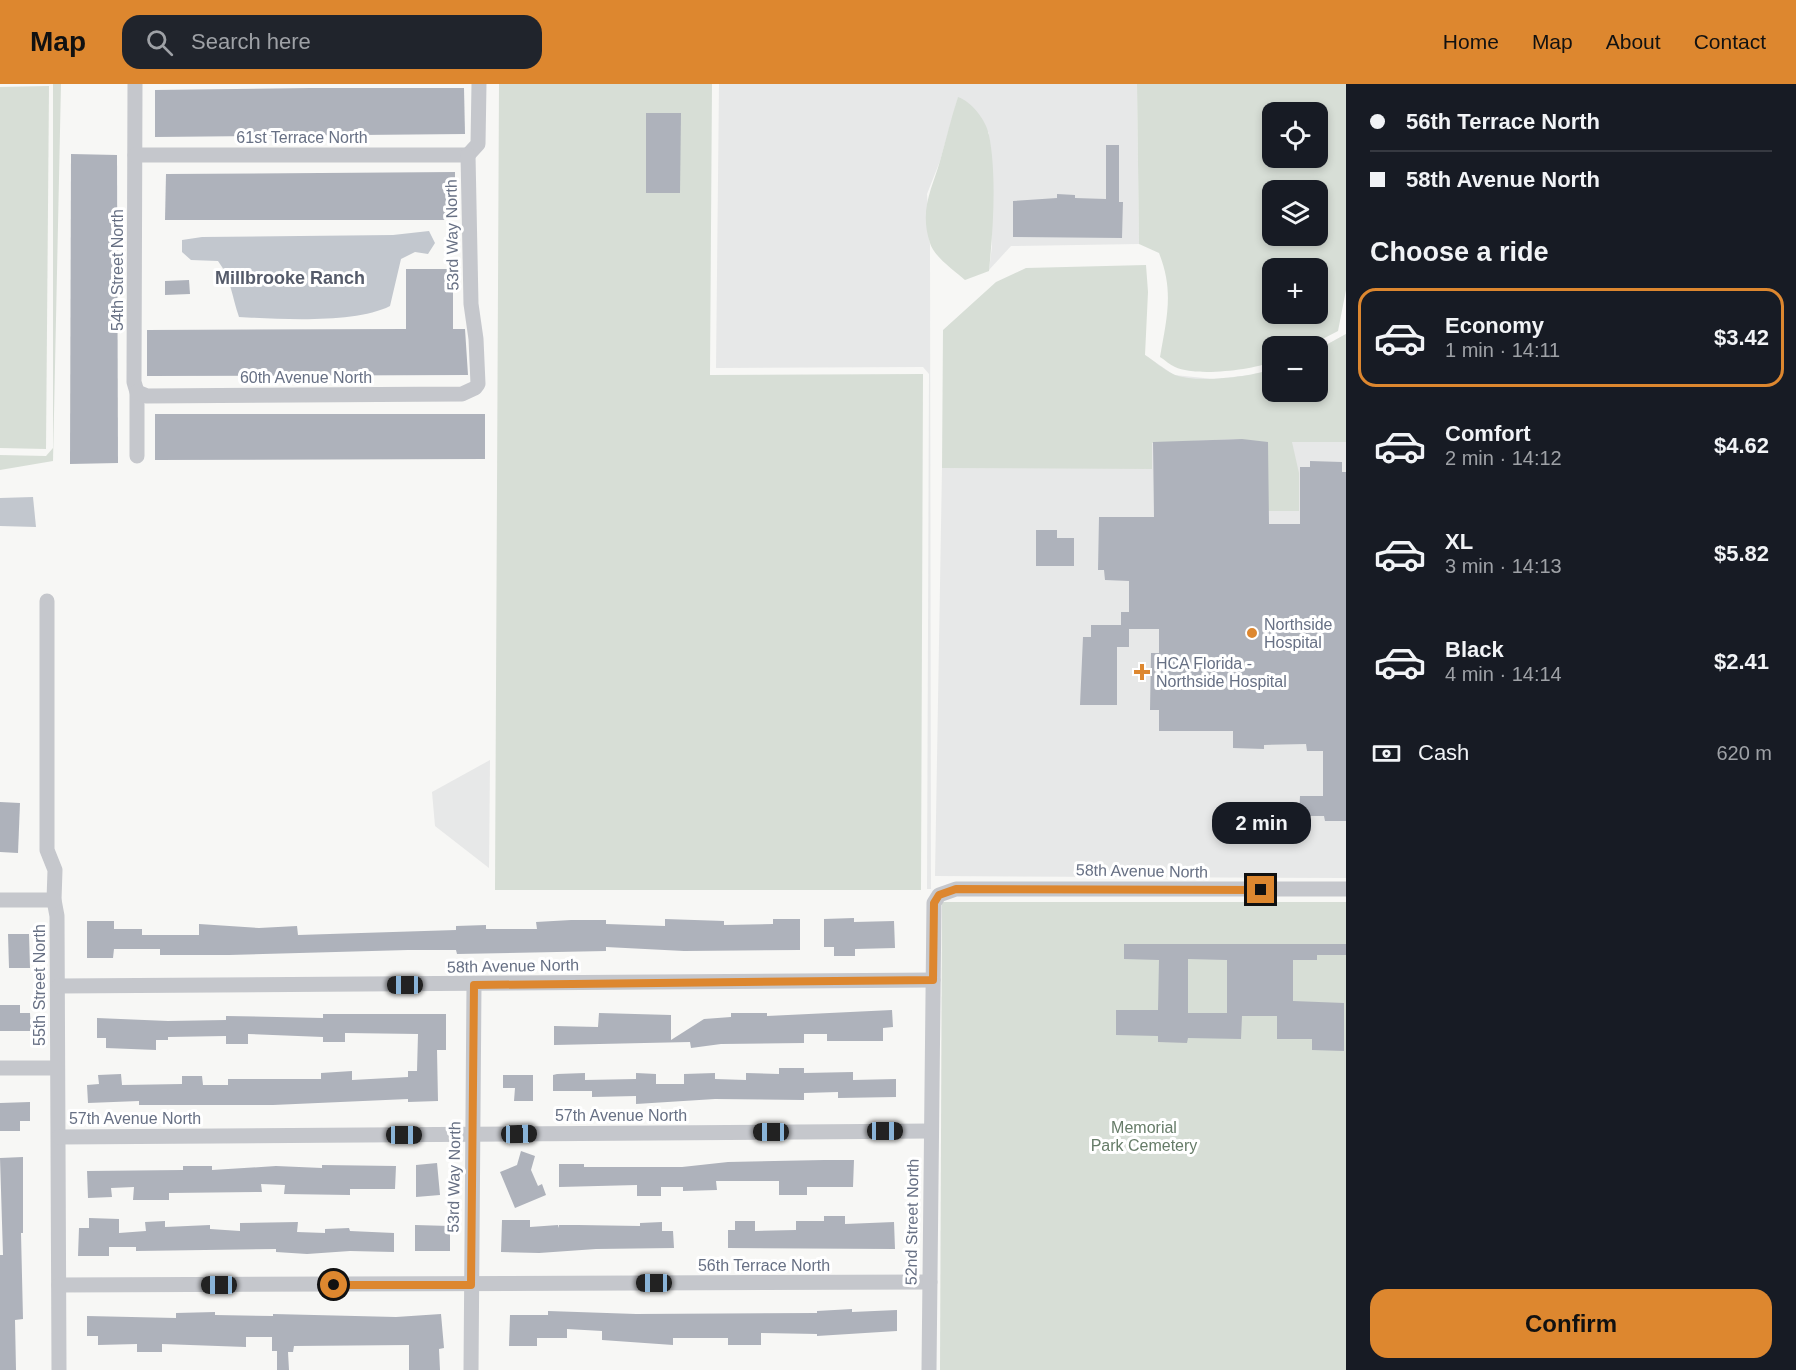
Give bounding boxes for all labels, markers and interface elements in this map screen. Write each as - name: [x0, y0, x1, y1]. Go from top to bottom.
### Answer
- search box: [122, 15, 542, 69]
- text: Map: [30, 26, 86, 57]
- icon: search: [143, 26, 176, 59]
- text: Search here: [191, 29, 311, 54]
- text: Home: [1443, 30, 1499, 53]
- text: Map: [1532, 30, 1573, 53]
- text: About: [1606, 30, 1661, 53]
- text: Contact: [1694, 30, 1766, 53]
- map controls: [1262, 102, 1328, 402]
- button: locate: [1262, 102, 1328, 168]
- text: 56th Terrace North: [1406, 109, 1600, 134]
- street label: 61st Terrace North: [236, 129, 368, 146]
- text: 58th Avenue North: [1406, 167, 1600, 192]
- street label: 53rd Way North: [443, 179, 461, 291]
- button: layers: [1262, 180, 1328, 246]
- street label: 54th Street North: [109, 209, 126, 331]
- text: Choose a ride: [1370, 237, 1549, 267]
- button: +: [1262, 258, 1328, 324]
- district label: Millbrooke Ranch: [215, 268, 365, 288]
- icon: car: [1373, 311, 1427, 365]
- text: Economy: [1445, 313, 1544, 338]
- text: $3.42: [1714, 325, 1769, 350]
- button: −: [1262, 336, 1328, 402]
- text: 1 min · 14:11: [1445, 339, 1560, 361]
- street label: 60th Avenue North: [240, 369, 372, 386]
- icon: car: [1373, 419, 1427, 473]
- text: Comfort: [1445, 421, 1531, 446]
- text: $4.62: [1714, 433, 1769, 458]
- text: 2 min · 14:12: [1445, 447, 1562, 469]
- icon: car: [1373, 527, 1427, 581]
- text: XL: [1445, 529, 1473, 554]
- text: $5.82: [1714, 541, 1769, 566]
- text: 3 min · 14:13: [1445, 555, 1562, 577]
- place label: Northside Hospital: [1264, 616, 1333, 651]
- marker: Northside Hospital: [1245, 626, 1259, 640]
- icon: car: [1373, 635, 1427, 689]
- text: Black: [1445, 637, 1504, 662]
- text: $2.41: [1714, 649, 1769, 674]
- place label: HCA Florida - Northside Hospital: [1156, 655, 1287, 690]
- marker: HCA Florida - Northside Hospital: [1133, 663, 1151, 681]
- text: 4 min · 14:14: [1445, 663, 1562, 685]
- icon: cash: [1370, 737, 1403, 770]
- text: Cash: [1418, 740, 1469, 765]
- text: 620 m: [1716, 742, 1772, 764]
- callout: 2 min: [1212, 803, 1310, 845]
- text: 2 min: [1235, 812, 1288, 834]
- street label: 58th Avenue North: [1076, 861, 1208, 881]
- route end: [1247, 876, 1274, 903]
- street label: 55th Street North: [31, 924, 48, 1046]
- street label: 58th Avenue North: [447, 956, 579, 976]
- car: [387, 976, 423, 994]
- street label: 57th Avenue North: [555, 1107, 687, 1124]
- street label: 57th Avenue North: [69, 1110, 201, 1127]
- park label: Memorial Park Cemetery: [1091, 1119, 1197, 1154]
- street label: 53rd Way North: [445, 1121, 463, 1233]
- car: [867, 1122, 903, 1140]
- car: [753, 1123, 789, 1141]
- car: [501, 1125, 537, 1143]
- car: [386, 1126, 422, 1144]
- street label: 52nd Street North: [902, 1159, 922, 1285]
- street label: 56th Terrace North: [698, 1257, 830, 1274]
- route start: [320, 1271, 347, 1298]
- car: [636, 1274, 672, 1292]
- car: [201, 1276, 237, 1294]
- button: Confirm: [1370, 1289, 1772, 1358]

